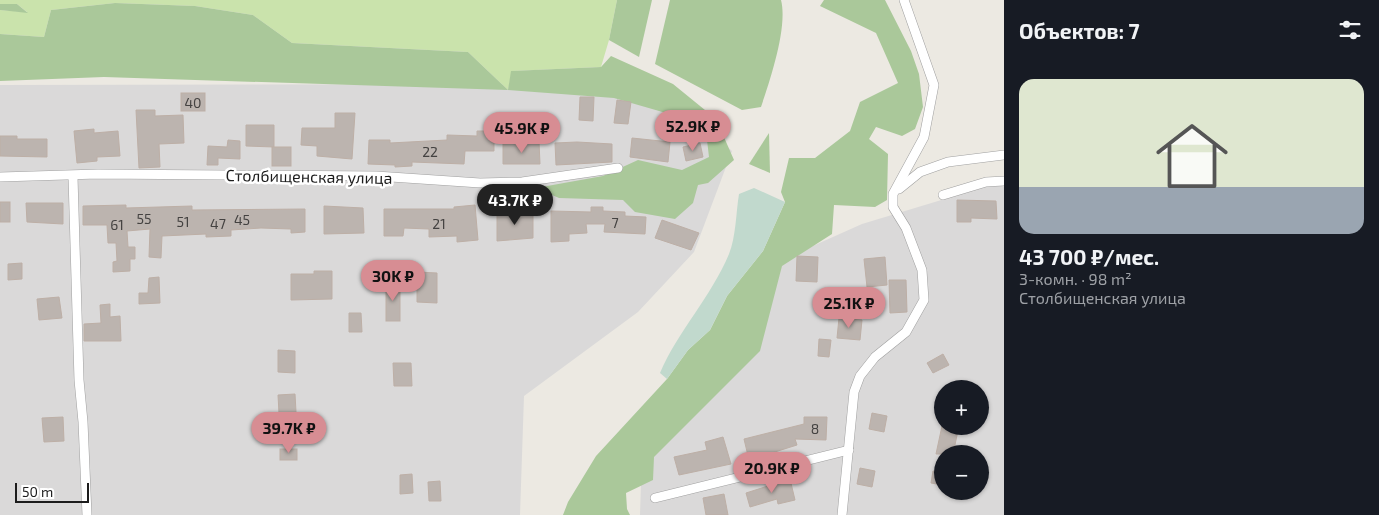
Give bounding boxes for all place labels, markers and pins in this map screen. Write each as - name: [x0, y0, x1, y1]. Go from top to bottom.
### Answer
- pin: 52.9K ₽: [647, 110, 739, 152]
- pin: 45.9K ₽: [476, 112, 568, 154]
- pin: 43.7K ₽: [469, 184, 561, 226]
- pin: 30K ₽: [358, 260, 428, 302]
- pin: 25.1K ₽: [803, 286, 895, 329]
- pin: 39.7K ₽: [243, 412, 335, 454]
- pin: 20.9K ₽: [726, 452, 818, 494]

